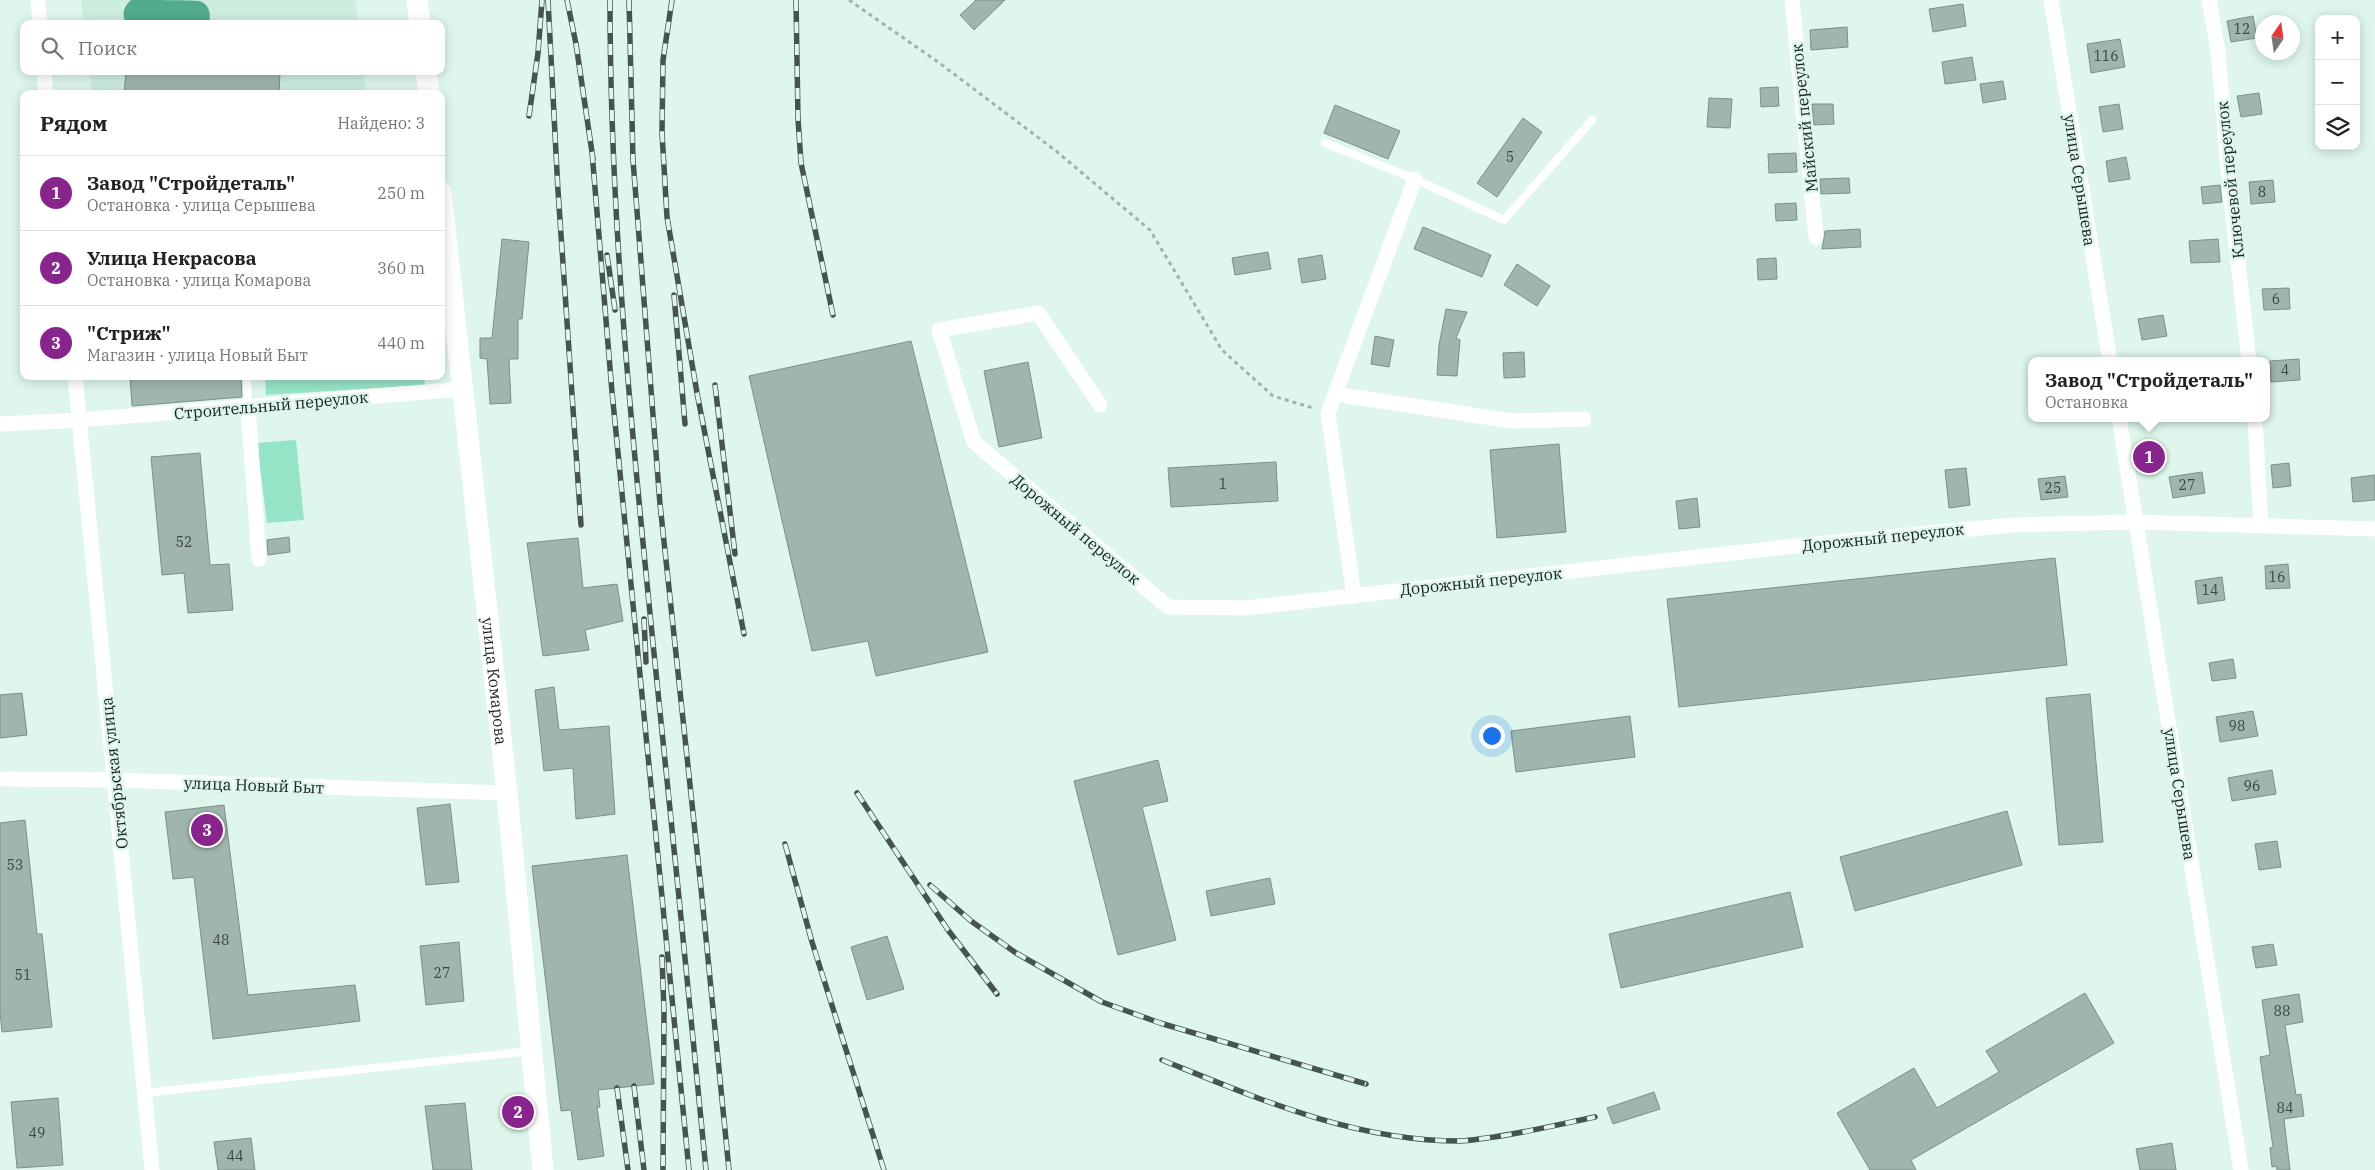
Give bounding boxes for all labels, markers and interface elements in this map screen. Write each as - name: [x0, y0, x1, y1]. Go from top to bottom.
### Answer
- north arrow: [2255, 15, 2300, 60]
- map controls: [2315, 15, 2360, 150]
- button: +: [2315, 15, 2360, 60]
- search box: [20, 20, 445, 75]
- house number: 12: [2234, 20, 2250, 38]
- icon: search: [38, 34, 66, 62]
- text: Поиск: [78, 36, 137, 60]
- street label: Майский переулок: [1786, 42, 1822, 193]
- house number: 116: [2093, 47, 2119, 65]
- button: −: [2315, 60, 2360, 105]
- street label: Ключевой переулок: [2212, 100, 2248, 260]
- button: layers: [2315, 105, 2360, 150]
- text: Рядом: [40, 109, 108, 137]
- text: Найдено: 3: [337, 113, 425, 133]
- street label: улица Серышева: [2060, 113, 2100, 247]
- house number: 5: [1506, 148, 1514, 166]
- text: Завод "Стройдеталь": [87, 171, 295, 195]
- text: 1: [51, 183, 61, 203]
- text: 250 m: [377, 183, 425, 203]
- house number: 8: [2258, 183, 2266, 201]
- text: Остановка · улица Серышева: [87, 195, 316, 215]
- text: Улица Некрасова: [87, 246, 257, 270]
- text: 2: [51, 258, 61, 278]
- text: 360 m: [377, 258, 425, 278]
- text: Остановка · улица Комарова: [87, 270, 311, 290]
- house number: 6: [2272, 290, 2280, 308]
- text: "Стриж": [87, 321, 171, 345]
- text: 3: [51, 333, 61, 353]
- text: 440 m: [377, 333, 425, 353]
- text: Магазин · улица Новый Быт: [87, 345, 308, 365]
- popup: [2028, 357, 2270, 422]
- house number: 4: [2281, 361, 2289, 379]
- text: Завод "Стройдеталь": [2045, 368, 2253, 392]
- street label: Строительный переулок: [173, 386, 370, 423]
- text: Остановка: [2045, 392, 2128, 412]
- pin: 1: [2133, 438, 2165, 476]
- street label: Дорожный переулок: [1007, 469, 1145, 589]
- house number: 1: [1219, 475, 1227, 493]
- house number: 27: [2179, 476, 2195, 494]
- house number: 25: [2045, 479, 2061, 497]
- street label: Дорожный переулок: [1801, 518, 1966, 555]
- house number: 52: [176, 533, 192, 551]
- street label: Дорожный переулок: [1399, 562, 1564, 599]
- house number: 16: [2269, 568, 2285, 586]
- house number: 14: [2202, 581, 2218, 599]
- street label: улица Комарова: [478, 616, 512, 746]
- street label: Октябрьская улица: [96, 696, 132, 850]
- house number: 98: [2229, 717, 2245, 735]
- your location: [1479, 723, 1505, 749]
- street label: улица Серышева: [2160, 727, 2200, 861]
- street label: улица Новый Быт: [184, 773, 324, 797]
- house number: 96: [2244, 777, 2260, 795]
- pin: 3: [191, 811, 223, 849]
- house number: 53: [7, 856, 23, 874]
- house number: 48: [213, 931, 229, 949]
- house number: 27: [434, 964, 450, 982]
- house number: 51: [15, 966, 31, 984]
- house number: 88: [2274, 1002, 2290, 1020]
- pin: 2: [502, 1093, 534, 1131]
- house number: 84: [2277, 1099, 2293, 1117]
- house number: 49: [29, 1124, 45, 1142]
- house number: 44: [227, 1147, 243, 1165]

